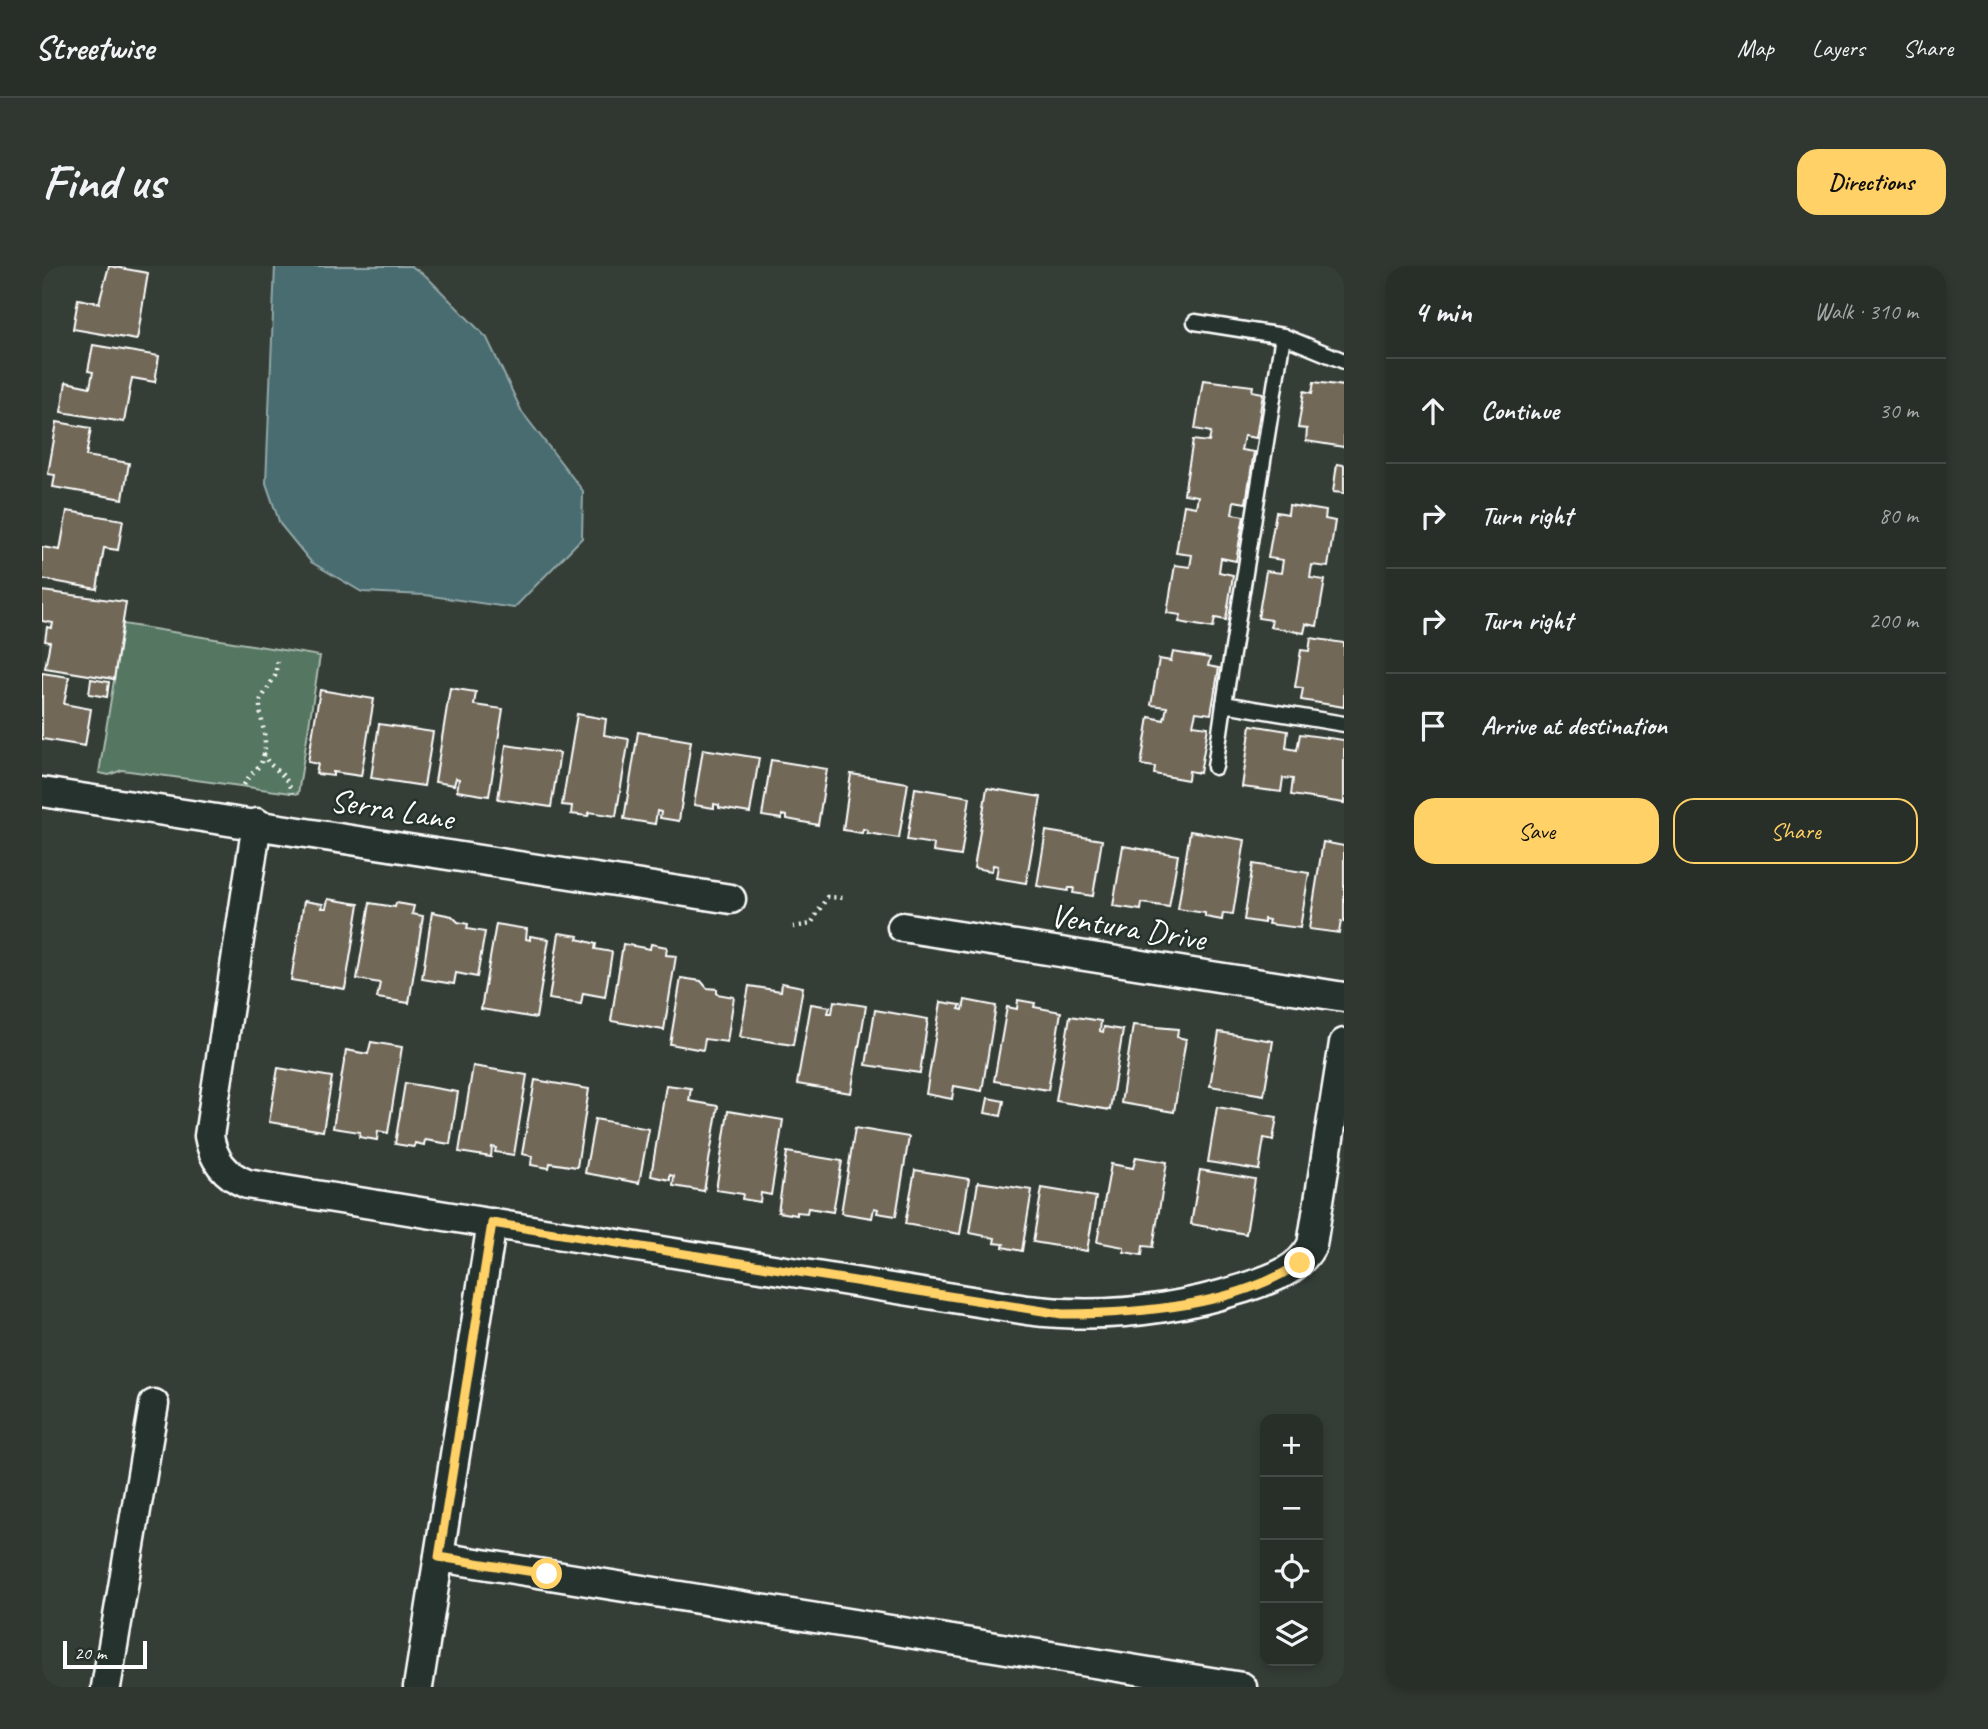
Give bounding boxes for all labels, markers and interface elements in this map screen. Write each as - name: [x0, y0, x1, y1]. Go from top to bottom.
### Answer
- text: Streetwise: [35, 27, 154, 69]
- text: Map: [1737, 33, 1774, 63]
- text: Layers: [1812, 33, 1865, 63]
- text: Share: [1903, 33, 1953, 63]
- button: Directions: [1797, 149, 1946, 215]
- text: Find us: [42, 151, 164, 213]
- text: 4 min: [1414, 293, 1471, 331]
- text: Walk · 310 m: [1814, 297, 1918, 326]
- icon: ahead: [1414, 392, 1452, 430]
- text: Continue: [1481, 394, 1559, 427]
- text: 30 m: [1879, 396, 1918, 425]
- icon: right: [1414, 497, 1452, 535]
- text: Turn right: [1481, 499, 1572, 532]
- text: 80 m: [1879, 501, 1918, 530]
- icon: right: [1414, 602, 1452, 640]
- text: Turn right: [1481, 604, 1572, 637]
- text: 200 m: [1869, 606, 1918, 635]
- icon: arrive: [1414, 707, 1452, 745]
- text: Arrive at destination: [1481, 709, 1667, 742]
- street label: Serra Lane: [327, 779, 459, 840]
- button: Save: [1414, 798, 1659, 864]
- button: Share: [1673, 798, 1918, 864]
- street label: Ventura Drive: [1047, 894, 1211, 960]
- route end: [1284, 1247, 1315, 1278]
- map controls: [1260, 1414, 1323, 1666]
- button: +: [1260, 1414, 1323, 1477]
- button: −: [1260, 1477, 1323, 1540]
- button: locate: [1260, 1540, 1323, 1603]
- route start: [531, 1558, 562, 1589]
- button: layers: [1260, 1603, 1323, 1666]
- scale bar: [63, 1638, 147, 1670]
- text: 20 m: [74, 1641, 106, 1665]

